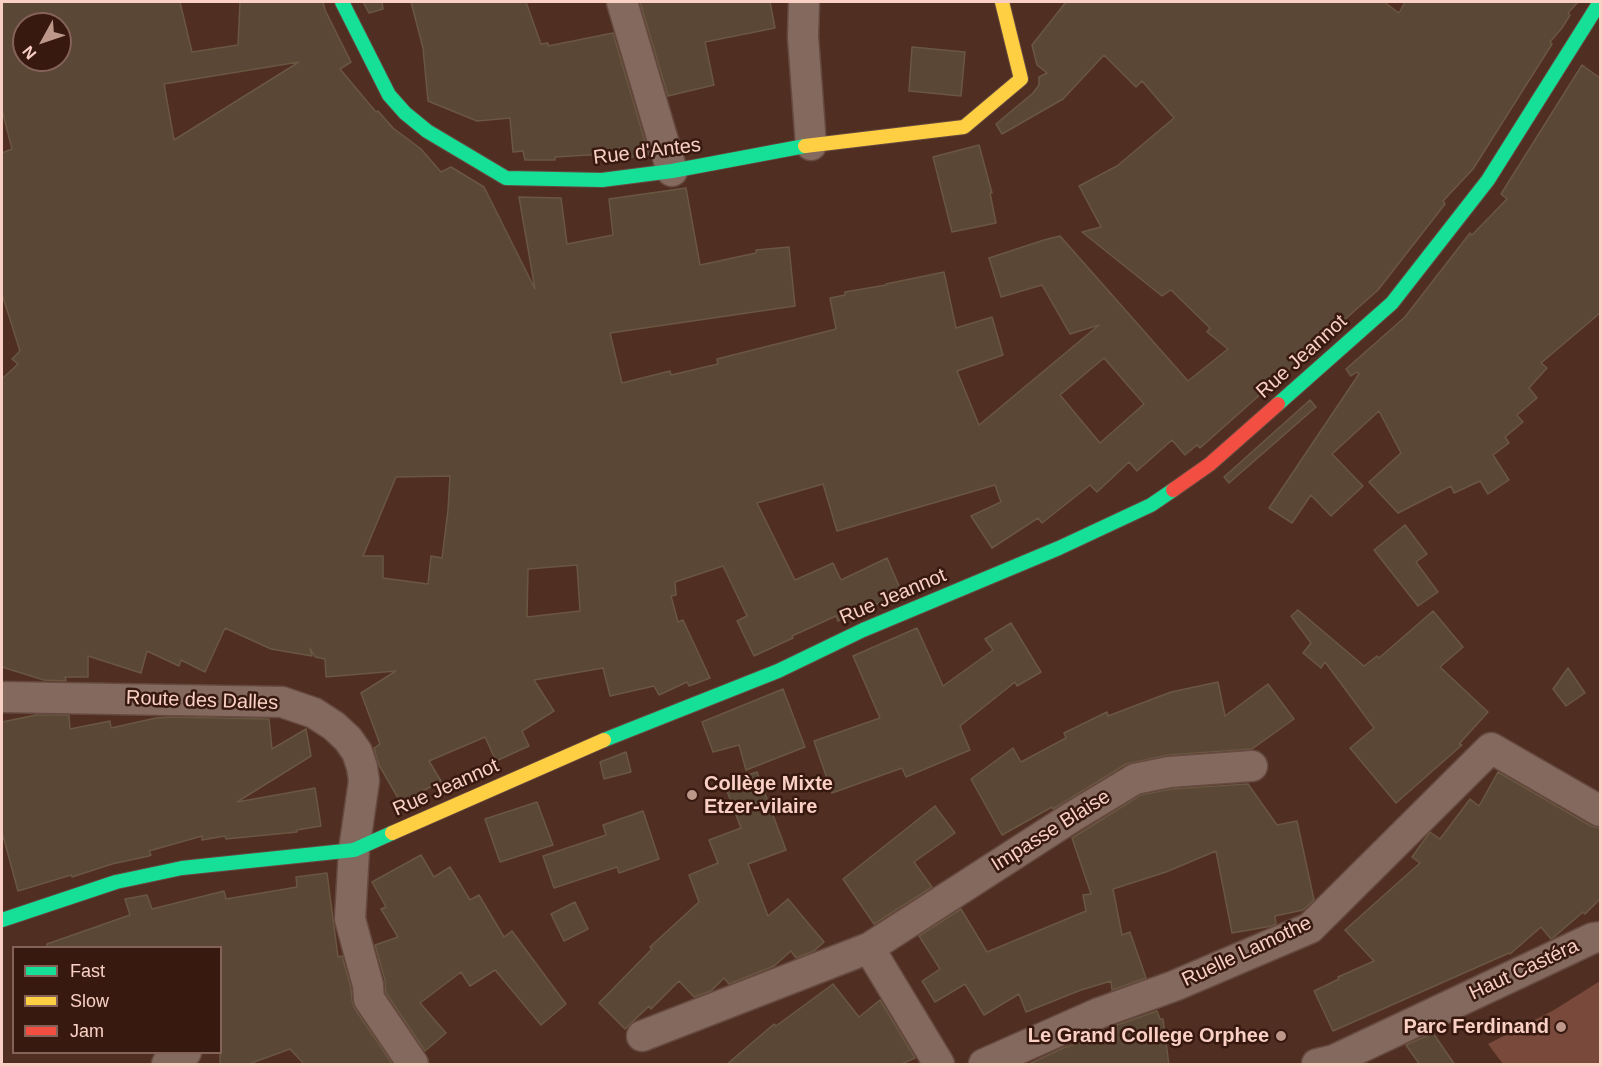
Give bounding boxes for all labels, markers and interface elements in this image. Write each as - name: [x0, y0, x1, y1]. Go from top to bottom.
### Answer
- north arrow: [12, 12, 72, 72]
- text: N: [19, 43, 40, 62]
- street label: Rue d'Antes: [592, 133, 702, 171]
- street label: Rue Jeannot: [1252, 310, 1352, 404]
- street label: Rue Jeannot: [836, 564, 950, 630]
- street label: Route des Dalles: [125, 686, 279, 716]
- street label: Rue Jeannot: [389, 754, 503, 822]
- place label: Collège Mixte Etzer-vilaire: [704, 772, 833, 819]
- street label: Impasse Blaise: [987, 785, 1115, 877]
- marker: Collège Mixte Etzer-vilaire: [685, 788, 699, 802]
- street label: Ruelle Lamothe: [1178, 912, 1316, 992]
- street label: Haut Castéra: [1466, 934, 1582, 1006]
- legend: [12, 946, 222, 1054]
- text: Fast: [70, 961, 105, 981]
- text: Slow: [70, 991, 109, 1011]
- place label: Parc Ferdinand: [1403, 1015, 1549, 1039]
- marker: Parc Ferdinand: [1554, 1020, 1568, 1034]
- text: Jam: [70, 1021, 104, 1041]
- place label: Le Grand College Orphee: [1028, 1024, 1269, 1048]
- marker: Le Grand College Orphee: [1274, 1029, 1288, 1043]

